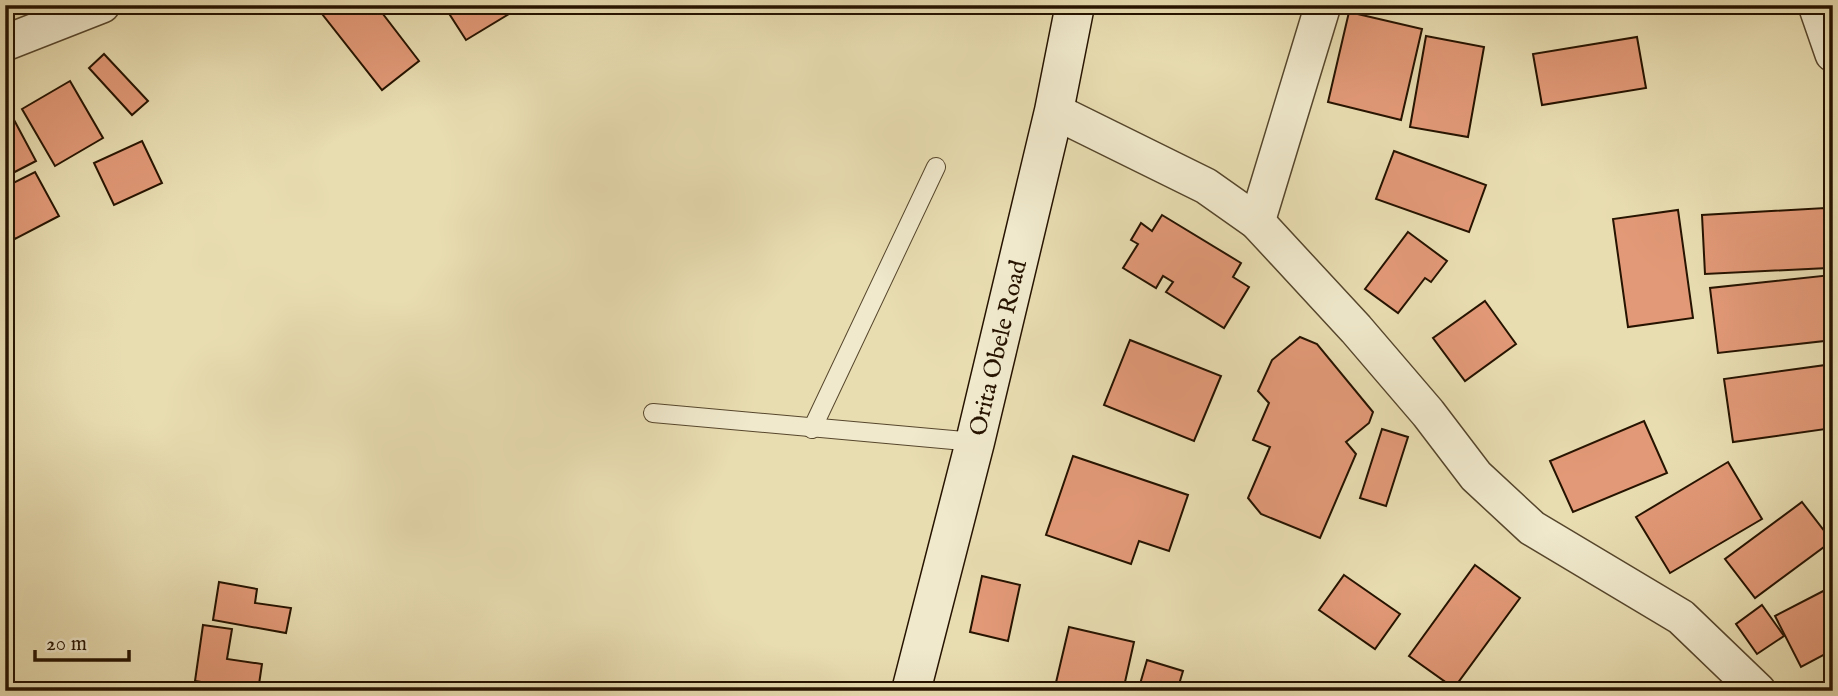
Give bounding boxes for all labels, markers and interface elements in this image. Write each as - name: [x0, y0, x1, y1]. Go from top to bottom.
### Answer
- street label: Orita Obele Road: [963, 257, 1035, 439]
- scale bar: [35, 619, 130, 663]
- text: 20 m: [46, 631, 87, 658]

